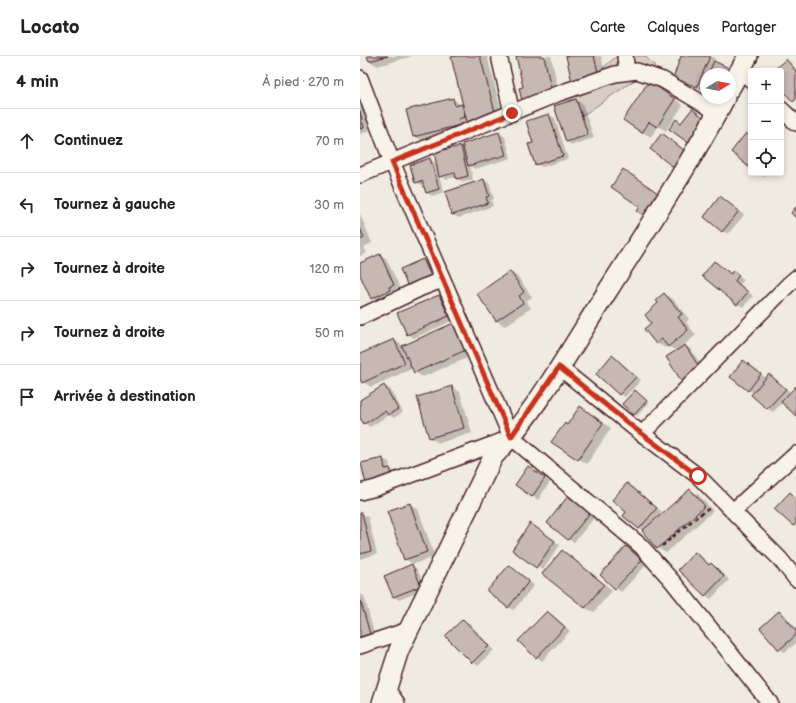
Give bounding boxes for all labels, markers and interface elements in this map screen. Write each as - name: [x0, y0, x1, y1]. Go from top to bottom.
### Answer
- text: Locato: [20, 16, 80, 39]
- text: Carte: [590, 19, 625, 36]
- text: Calques: [647, 19, 699, 36]
- text: Partager: [721, 19, 776, 36]
- north arrow: [700, 68, 736, 104]
- map controls: [748, 68, 784, 176]
- button: +: [748, 68, 784, 104]
- text: 4 min: [16, 72, 59, 92]
- text: À pied · 270 m: [262, 74, 344, 90]
- route end: [503, 104, 521, 122]
- button: −: [748, 104, 784, 140]
- icon: ahead: [16, 130, 38, 152]
- text: Continuez: [54, 131, 123, 150]
- text: 70 m: [316, 133, 344, 149]
- button: locate: [748, 140, 784, 176]
- icon: left: [16, 194, 38, 216]
- text: Tournez à gauche: [54, 195, 175, 214]
- text: 30 m: [314, 197, 344, 213]
- icon: right: [16, 258, 38, 280]
- text: Tournez à droite: [54, 259, 165, 278]
- text: 120 m: [309, 261, 344, 277]
- icon: right: [16, 322, 38, 344]
- text: Tournez à droite: [54, 323, 165, 342]
- text: 50 m: [315, 325, 344, 341]
- icon: arrive: [16, 386, 38, 408]
- text: Arrivée à destination: [54, 387, 196, 406]
- route start: [689, 467, 707, 485]

